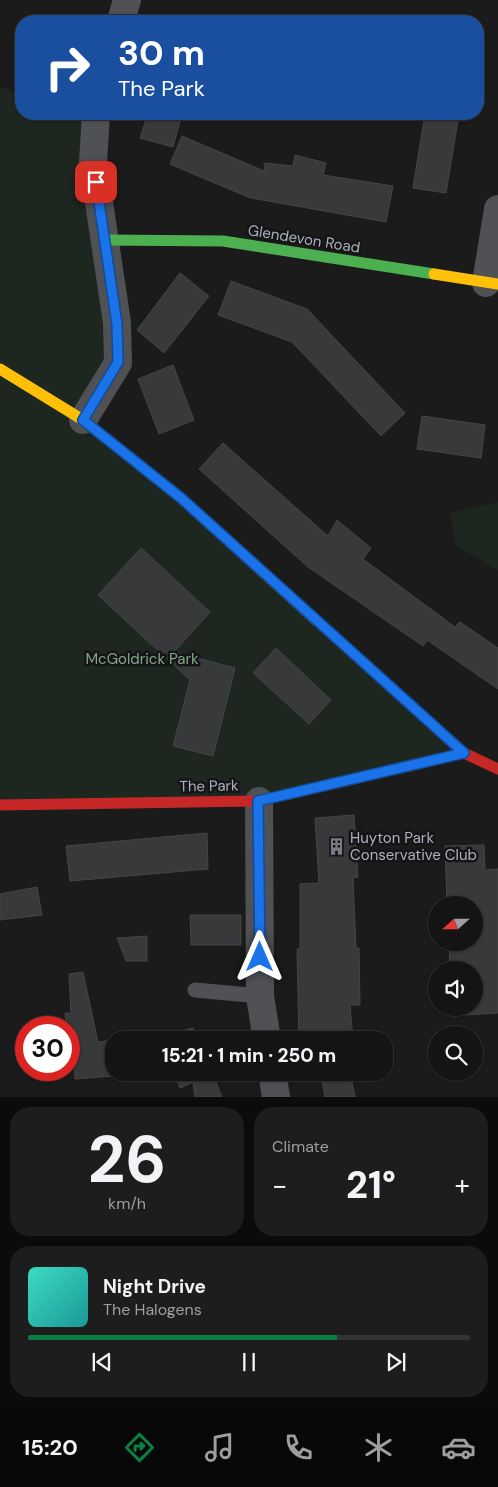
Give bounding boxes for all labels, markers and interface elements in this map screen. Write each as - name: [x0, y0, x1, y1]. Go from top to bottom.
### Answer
- text: 30 m: [118, 30, 205, 76]
- icon: right: [35, 35, 100, 100]
- text: The Park: [118, 74, 205, 103]
- pin: [75, 161, 117, 203]
- icon: arrive: [82, 168, 110, 196]
- street label: Glendevon Road: [246, 220, 362, 258]
- park label: McGoldrick Park: [85, 649, 199, 669]
- street label: The Park: [179, 775, 239, 797]
- place label: Huyton Park Conservative Club: [350, 828, 477, 865]
- building icon: Huyton Park Conservative Club: [326, 837, 346, 857]
- north arrow: [428, 896, 482, 951]
- map controls: [428, 896, 483, 1081]
- position arrow: [233, 930, 285, 982]
- button: sound: [428, 961, 483, 1016]
- speed limit sign: 30: [15, 1016, 80, 1081]
- button: search: [428, 1026, 483, 1081]
- text: 15:21 · 1 min · 250 m: [162, 1043, 336, 1068]
- text: 26: [88, 1118, 166, 1202]
- text: Climate: [272, 1136, 329, 1157]
- text: 21°: [346, 1160, 396, 1210]
- text: −: [272, 1167, 287, 1204]
- text: +: [455, 1167, 470, 1204]
- text: km/h: [108, 1193, 146, 1214]
- text: Night Drive: [103, 1274, 206, 1299]
- text: The Halogens: [103, 1299, 202, 1320]
- icon: previous: [88, 1348, 116, 1376]
- icon: pause: [235, 1348, 263, 1376]
- icon: next: [382, 1348, 410, 1376]
- icon: directions: [122, 1430, 157, 1465]
- icon: music: [202, 1430, 237, 1465]
- icon: phone: [281, 1430, 316, 1465]
- icon: climate: [361, 1430, 396, 1465]
- icon: car: [441, 1430, 476, 1465]
- text: 15:20: [22, 1433, 78, 1462]

